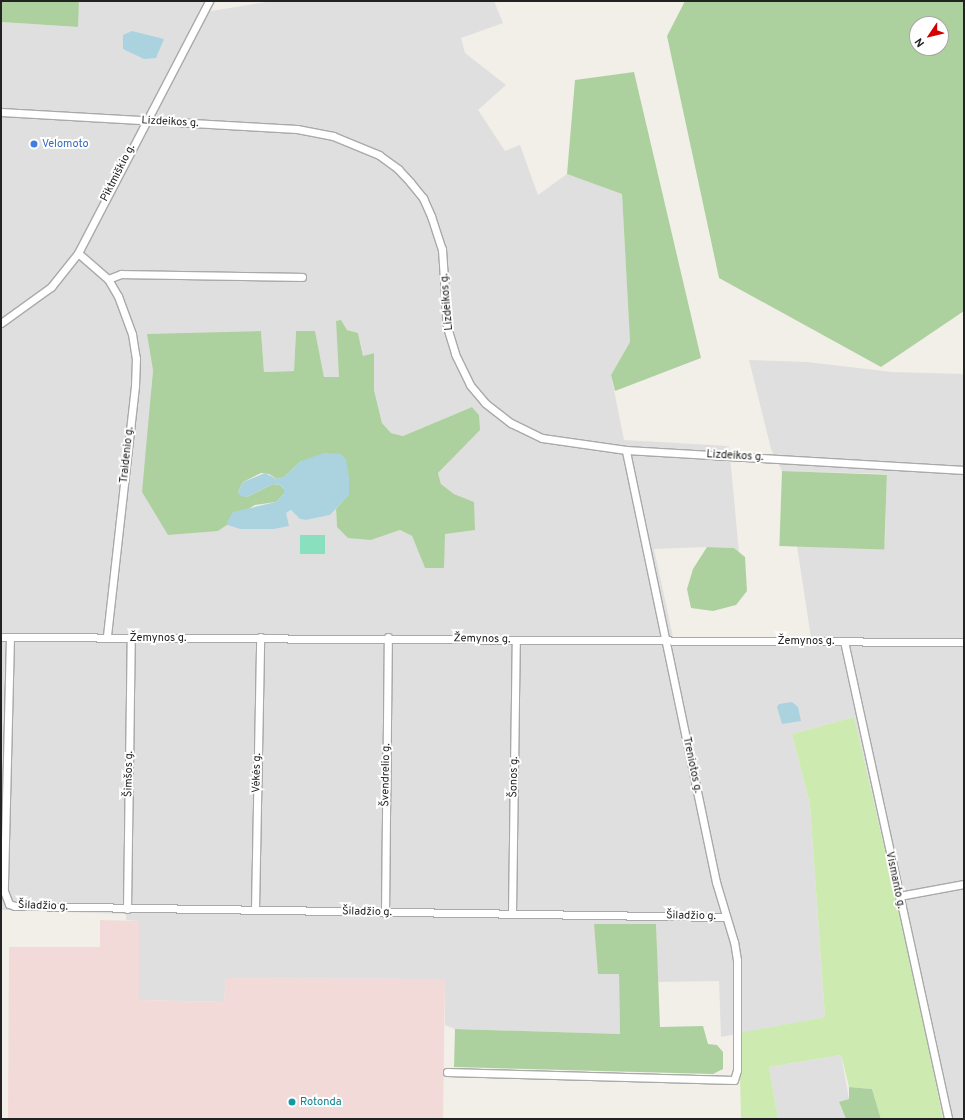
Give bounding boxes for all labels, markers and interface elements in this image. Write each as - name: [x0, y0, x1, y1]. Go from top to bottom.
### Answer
- north arrow: [909, 16, 949, 56]
- text: N: [912, 35, 928, 50]
- street label: Lizdeikos g.: [141, 114, 199, 130]
- place label: Velomoto: [42, 137, 89, 151]
- marker: Velomoto: [29, 139, 39, 149]
- street label: Piktmiškio g.: [98, 142, 138, 204]
- street label: Lizdeikos g.: [438, 273, 456, 331]
- street label: Traidenio g.: [117, 426, 137, 484]
- street label: Lizdeikos g.: [706, 448, 764, 464]
- street label: Žemynos g.: [130, 631, 186, 645]
- street label: Žemynos g.: [453, 632, 511, 646]
- street label: Žemynos g.: [778, 634, 834, 648]
- street label: Treniotos g.: [680, 736, 704, 794]
- street label: Švendrelio g.: [379, 743, 393, 807]
- street label: Šimšos g.: [122, 751, 136, 797]
- street label: Vėkės g.: [250, 753, 264, 793]
- street label: Šonos g.: [507, 756, 521, 798]
- street label: Vismanto g.: [883, 850, 907, 910]
- street label: Šiladžio g.: [18, 899, 68, 913]
- street label: Šiladžio g.: [342, 905, 392, 919]
- street label: Šiladžio g.: [666, 909, 716, 923]
- place label: Rotonda: [300, 1095, 342, 1109]
- marker: Rotonda: [287, 1097, 297, 1107]

